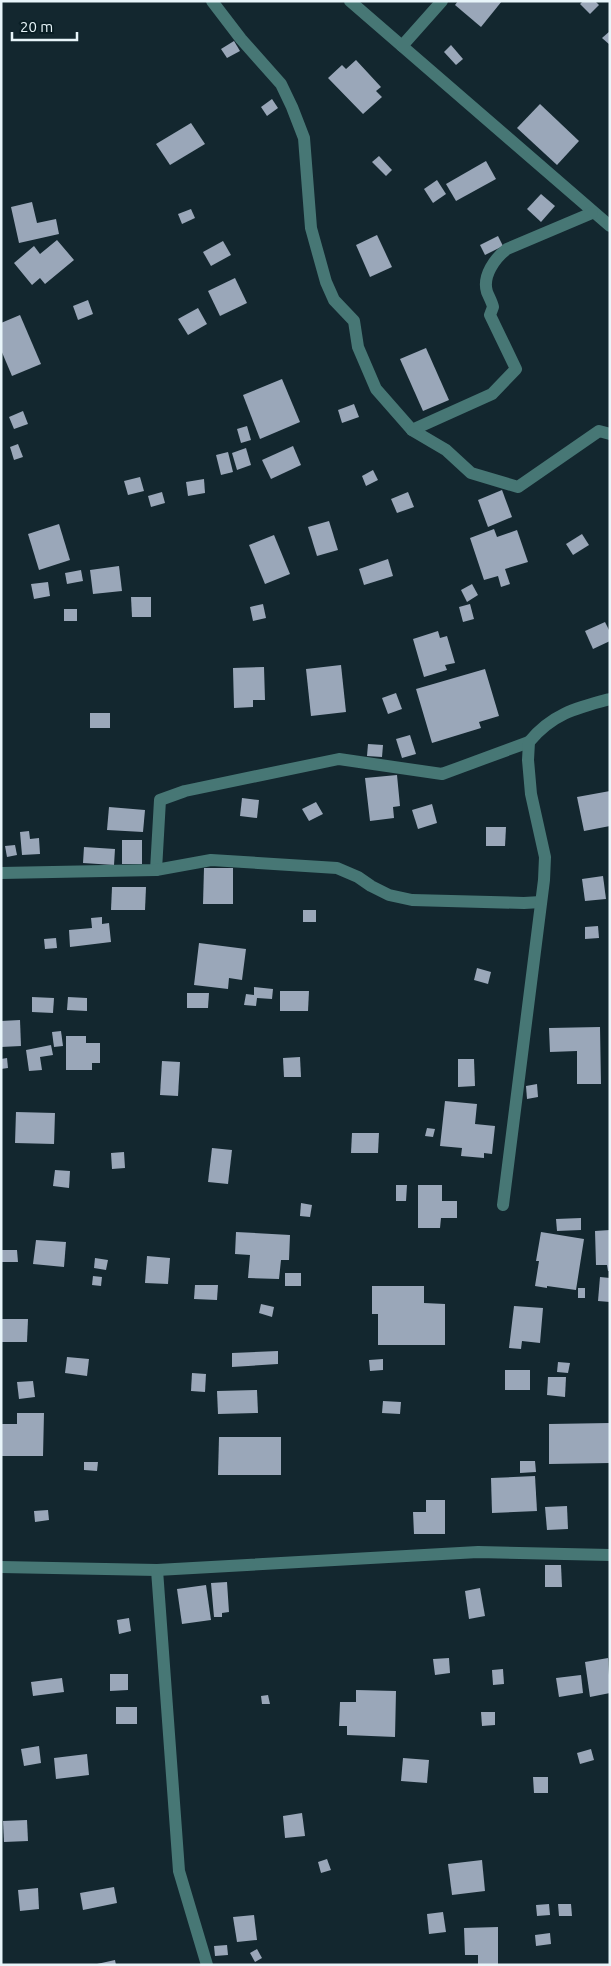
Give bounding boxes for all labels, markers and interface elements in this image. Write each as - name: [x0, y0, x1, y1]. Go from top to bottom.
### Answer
- scale bar: [12, 10, 78, 42]
- text: 20 m: [20, 18, 53, 35]

